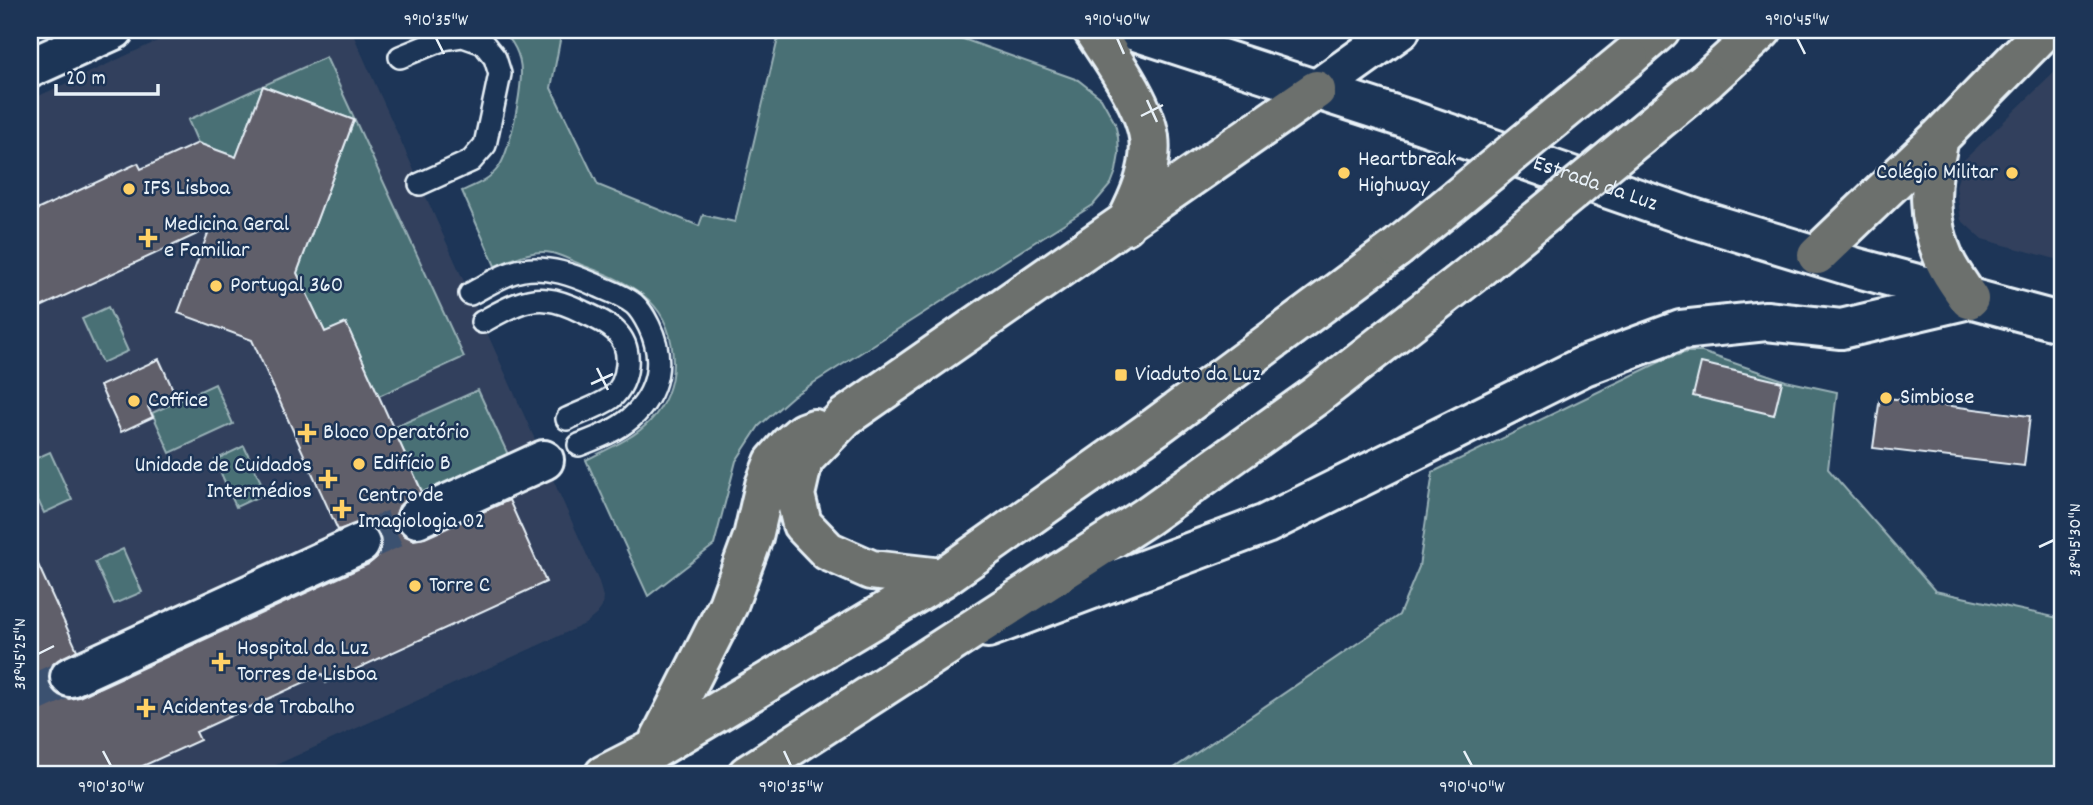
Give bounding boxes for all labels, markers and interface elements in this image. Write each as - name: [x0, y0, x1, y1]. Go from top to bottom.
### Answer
- text: 9°10'35"W: [404, 9, 469, 34]
- text: 9°10'40"W: [1084, 9, 1150, 34]
- text: 9°10'45"W: [1765, 9, 1830, 34]
- scale bar: [56, 52, 158, 96]
- text: 20 m: [66, 65, 106, 95]
- place label: Heartbreak Highway: [1358, 144, 1457, 203]
- street label: Estrada da Luz: [1528, 147, 1662, 221]
- place label: Colégio Militar: [1876, 157, 1998, 190]
- marker: Heartbreak Highway: [1336, 165, 1352, 181]
- marker: Colégio Militar: [2004, 165, 2020, 181]
- place label: IFS Lisboa: [143, 173, 231, 206]
- marker: IFS Lisboa: [121, 181, 137, 197]
- place label: Medicina Geral e Familiar: [164, 209, 290, 268]
- marker: Medicina Geral e Familiar: [138, 228, 158, 248]
- place label: Portugal 360: [230, 270, 343, 303]
- marker: Portugal 360: [208, 278, 224, 294]
- place label: Viaduto da Luz: [1135, 359, 1261, 392]
- marker: Viaduto da Luz: [1113, 367, 1129, 383]
- place label: Simbiose: [1900, 382, 1974, 415]
- place label: Coffice: [148, 385, 208, 418]
- marker: Simbiose: [1878, 390, 1894, 406]
- marker: Coffice: [126, 393, 142, 409]
- place label: Bloco Operatório: [323, 417, 469, 450]
- marker: Bloco Operatório: [297, 423, 317, 443]
- place label: Edifício B: [373, 448, 451, 481]
- place label: Unidade de Cuidados Intermédios: [134, 450, 312, 509]
- marker: Edifício B: [351, 456, 367, 472]
- marker: Unidade de Cuidados Intermédios: [318, 469, 338, 489]
- place label: Centro de Imagiologia 02: [358, 480, 485, 539]
- marker: Centro de Imagiologia 02: [332, 499, 352, 519]
- text: 38°45'30"N: [2064, 503, 2089, 577]
- place label: Torre C: [429, 570, 490, 603]
- marker: Torre C: [407, 578, 423, 594]
- text: 38°45'25"N: [9, 618, 34, 690]
- place label: Hospital da Luz Torres de Lisboa: [237, 633, 378, 692]
- marker: Hospital da Luz Torres de Lisboa: [211, 652, 231, 672]
- place label: Acidentes de Trabalho: [162, 692, 355, 725]
- marker: Acidentes de Trabalho: [136, 698, 156, 718]
- text: 9°10'30"W: [78, 776, 145, 801]
- text: 9°10'35"W: [759, 776, 824, 801]
- text: 9°10'40"W: [1439, 776, 1505, 801]

